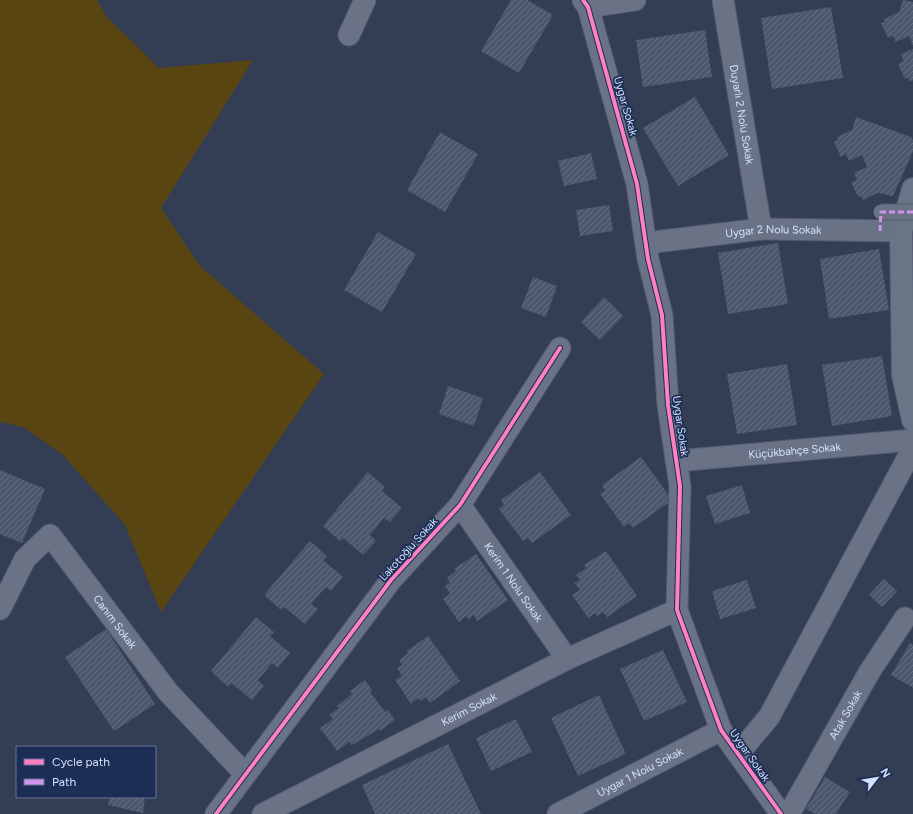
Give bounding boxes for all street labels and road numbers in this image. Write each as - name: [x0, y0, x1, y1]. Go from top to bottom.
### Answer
- street label: Duyarlı 2 Nolu Sokak: [727, 64, 756, 166]
- street label: Uygar Sokak: [611, 75, 640, 138]
- street label: Uygar 2 Nolu Sokak: [724, 223, 822, 240]
- street label: Uygar Sokak: [670, 395, 691, 458]
- street label: Küçükbahçe Sokak: [748, 440, 842, 462]
- street label: Lakotoğlu Sokak: [377, 515, 441, 584]
- street label: Kerim 1 Nolu Sokak: [481, 540, 546, 625]
- street label: Canım Sokak: [90, 593, 139, 652]
- street label: Atak Sokak: [827, 688, 865, 742]
- street label: Kerim Sokak: [439, 690, 499, 729]
- street label: Uygar Sokak: [727, 726, 773, 785]
- street label: Uygar 1 Nolu Sokak: [595, 745, 686, 800]

